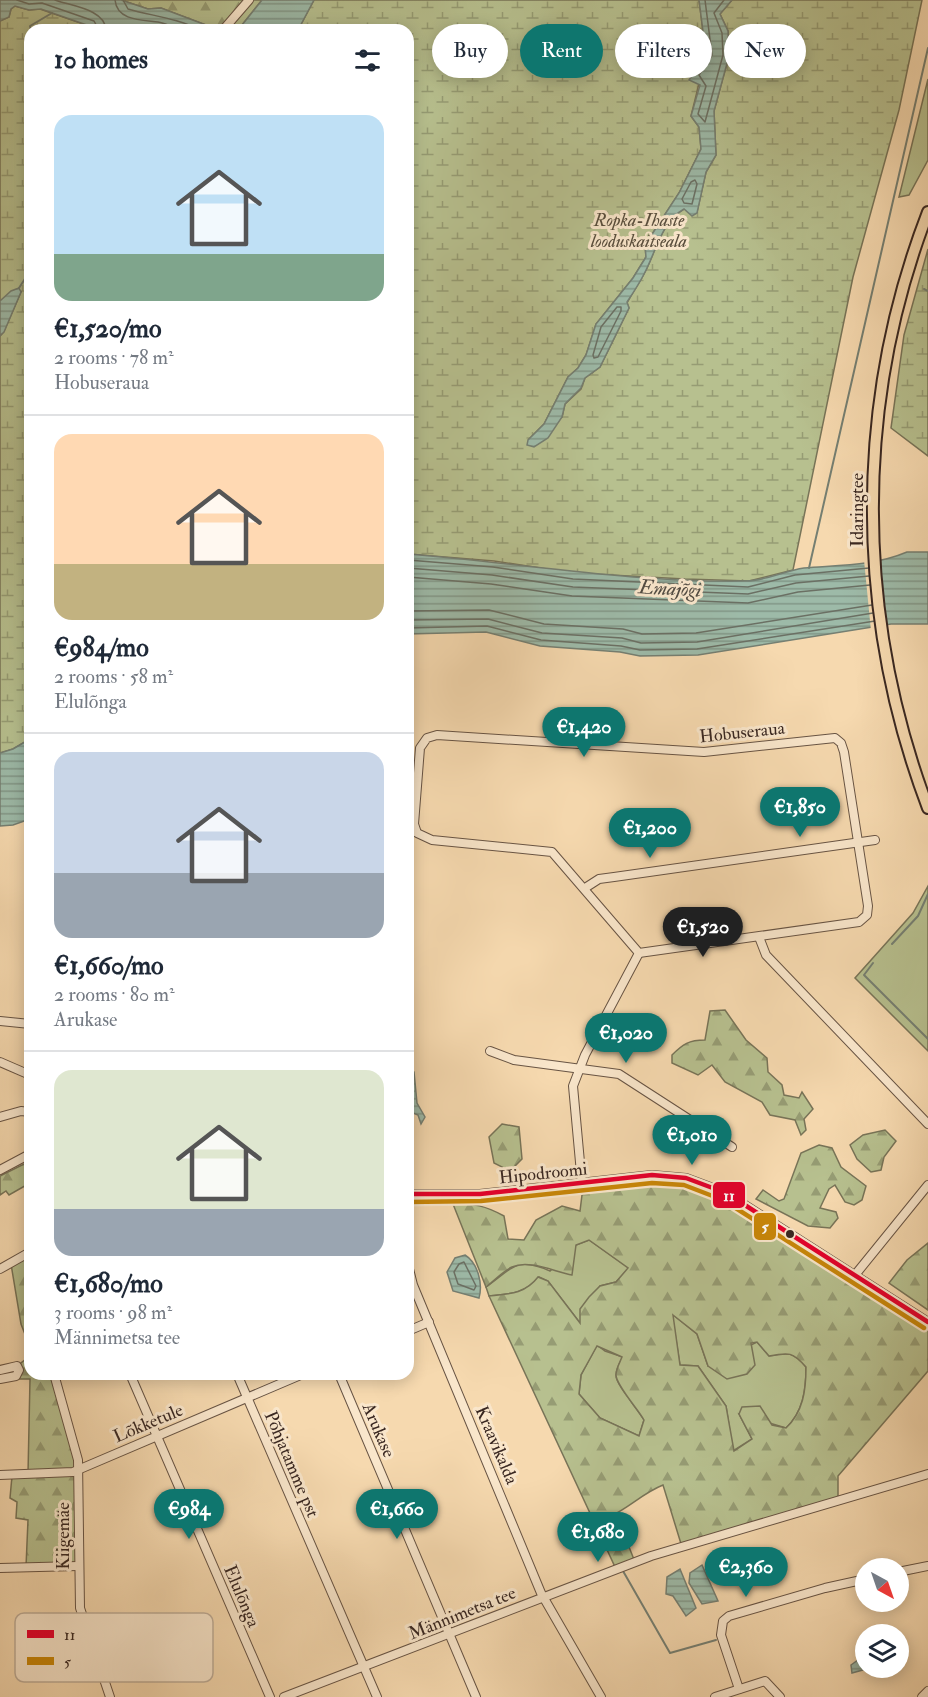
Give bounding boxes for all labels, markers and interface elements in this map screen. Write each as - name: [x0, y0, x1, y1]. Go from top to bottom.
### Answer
- chip: Buy: [432, 24, 508, 78]
- chip: Rent: [520, 24, 603, 78]
- chip: Filters: [615, 24, 712, 78]
- chip: New: [724, 24, 806, 78]
- text: 10 homes: [54, 44, 148, 76]
- icon: filters: [351, 44, 384, 77]
- icon: home: [165, 154, 273, 262]
- park label: Ropka-Ihaste looduskaitseala: [590, 209, 687, 253]
- text: €1,520/mo: [54, 313, 161, 345]
- text: 2 rooms · 78 m²: [54, 345, 174, 370]
- text: Hobuseraua: [54, 370, 149, 395]
- icon: home: [165, 473, 273, 581]
- street label: Idaringtee: [846, 473, 869, 547]
- water label: Emajõgi: [636, 574, 703, 603]
- text: €984/mo: [54, 632, 149, 664]
- text: 2 rooms · 58 m²: [54, 664, 173, 689]
- text: Elulõnga: [54, 689, 127, 714]
- pin: €1,420: [535, 707, 633, 758]
- text: €1,420: [556, 714, 612, 739]
- street label: Hobuseraua: [698, 717, 787, 748]
- pin: €1,850: [751, 787, 849, 838]
- icon: home: [165, 791, 273, 899]
- text: €1,850: [774, 794, 826, 819]
- pin: €1,200: [601, 808, 699, 859]
- text: €1,200: [623, 815, 677, 840]
- pin: €1,520: [654, 907, 752, 958]
- text: €1,520: [677, 914, 729, 939]
- text: €1,660/mo: [54, 950, 164, 982]
- text: 2 rooms · 80 m²: [54, 982, 175, 1007]
- text: Arukase: [54, 1007, 117, 1032]
- pin: €1,020: [577, 1013, 675, 1064]
- text: €1,020: [599, 1020, 653, 1045]
- icon: home: [165, 1109, 273, 1217]
- pin: €1,010: [643, 1115, 741, 1166]
- text: €1,010: [667, 1122, 718, 1147]
- street label: Hipodroomi: [498, 1157, 589, 1190]
- line badge: 11: [712, 1181, 746, 1209]
- text: 11: [723, 1186, 735, 1206]
- line badge: 5: [753, 1212, 777, 1241]
- text: 5: [761, 1217, 769, 1237]
- unlabelled marker: [784, 1228, 796, 1240]
- text: €1,680/mo: [54, 1268, 163, 1300]
- text: 3 rooms · 98 m²: [54, 1300, 172, 1325]
- text: Männimetsa tee: [54, 1325, 180, 1350]
- street label: Lõkketule: [110, 1398, 187, 1448]
- street label: Arukase: [356, 1399, 400, 1461]
- street label: Kraavikalda: [470, 1402, 524, 1488]
- street label: Põhjatamme pst: [259, 1407, 324, 1521]
- pin: €984: [153, 1489, 225, 1540]
- pin: €1,660: [348, 1489, 446, 1540]
- text: €984: [168, 1496, 210, 1521]
- text: €1,660: [370, 1496, 424, 1521]
- street label: Kiigemäe: [52, 1502, 75, 1570]
- pin: €1,680: [549, 1512, 647, 1563]
- text: €1,680: [571, 1519, 625, 1544]
- pin: €2,360: [697, 1547, 795, 1598]
- text: €2,360: [719, 1554, 773, 1579]
- north arrow: [855, 1558, 909, 1612]
- map controls: [855, 1558, 909, 1678]
- street label: Elulõnga: [218, 1562, 265, 1631]
- street label: Männimetsa tee: [405, 1581, 520, 1645]
- legend: [15, 1613, 213, 1682]
- button: layers: [855, 1624, 909, 1678]
- text: 11: [64, 1625, 75, 1645]
- text: 5: [64, 1652, 71, 1672]

